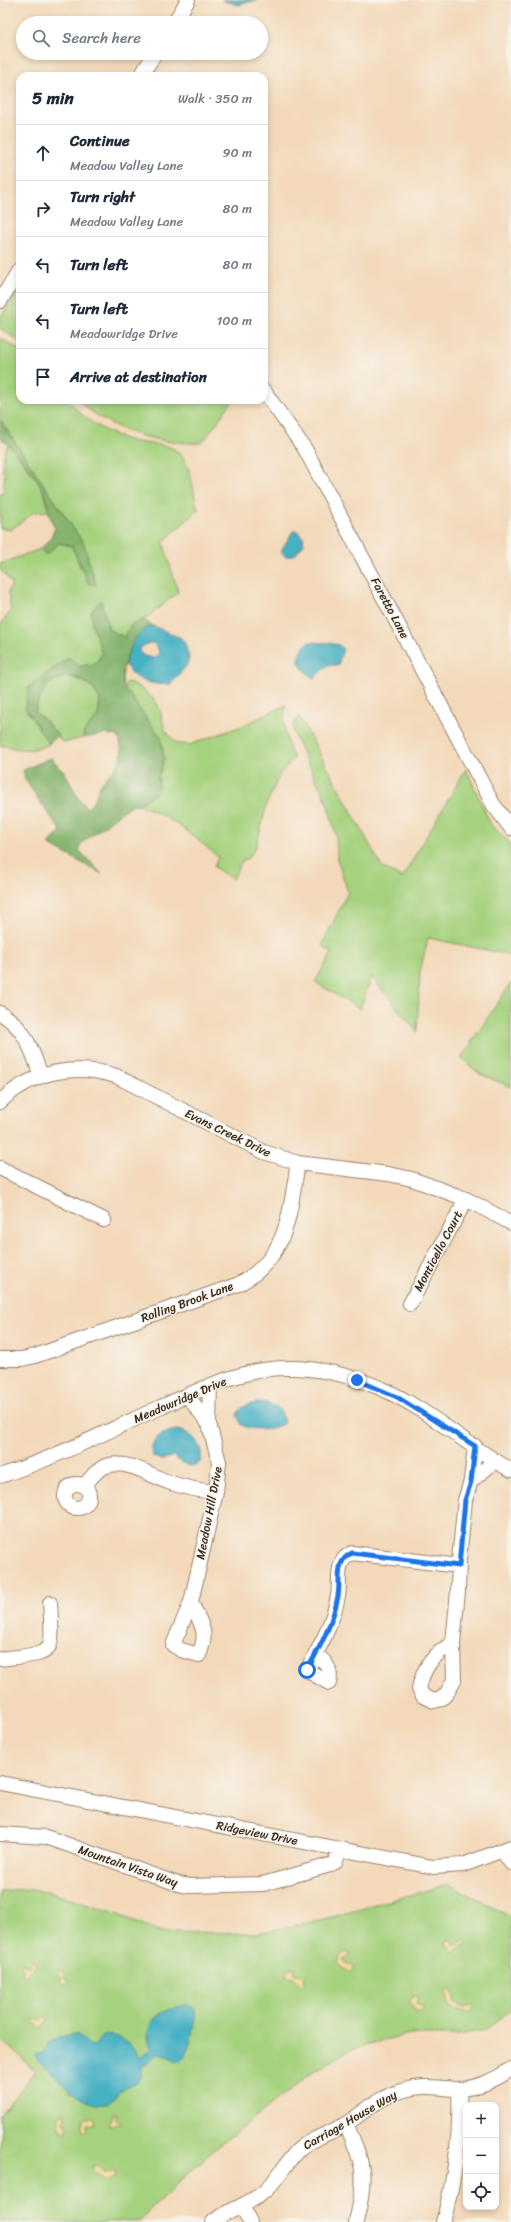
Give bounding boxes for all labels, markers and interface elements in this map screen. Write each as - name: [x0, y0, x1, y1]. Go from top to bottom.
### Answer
- search box: [16, 16, 268, 60]
- text: Search here: [62, 25, 141, 51]
- icon: search: [30, 27, 52, 49]
- text: 5 min: [32, 83, 74, 113]
- text: Walk · 350 m: [178, 87, 252, 110]
- text: Continue: [70, 128, 130, 154]
- text: 90 m: [222, 141, 252, 164]
- icon: ahead: [32, 142, 54, 164]
- text: Meadow Valley Lane: [70, 154, 183, 177]
- text: Turn right: [70, 184, 135, 210]
- text: 80 m: [223, 197, 252, 220]
- icon: right: [32, 198, 54, 220]
- text: Meadow Valley Lane: [70, 210, 183, 233]
- text: Turn left: [70, 252, 128, 278]
- text: 80 m: [223, 253, 252, 276]
- icon: left: [32, 254, 54, 276]
- text: Turn left: [70, 296, 128, 322]
- text: 100 m: [217, 309, 252, 332]
- icon: left: [32, 310, 54, 332]
- text: Meadowridge Drive: [70, 322, 178, 345]
- text: Arrive at destination: [70, 364, 207, 390]
- icon: arrive: [32, 366, 54, 388]
- street label: Faretto Lane: [365, 573, 415, 643]
- street label: Evans Creek Drive: [181, 1103, 275, 1163]
- street label: Monticello Court: [407, 1207, 469, 1295]
- street label: Rolling Brook Lane: [138, 1275, 237, 1329]
- street label: Meadowridge Drive: [130, 1370, 230, 1430]
- route end: [348, 1371, 366, 1389]
- street label: Meadow Hill Drive: [189, 1464, 229, 1561]
- route start: [298, 1661, 316, 1679]
- street label: Ridgeview Drive: [214, 1814, 300, 1852]
- street label: Mountain Vista Way: [75, 1839, 182, 1894]
- street label: Carriage House Way: [299, 2084, 402, 2156]
- map controls: [463, 2102, 499, 2210]
- button: +: [463, 2102, 499, 2138]
- button: −: [463, 2138, 499, 2174]
- button: locate: [463, 2174, 499, 2210]

